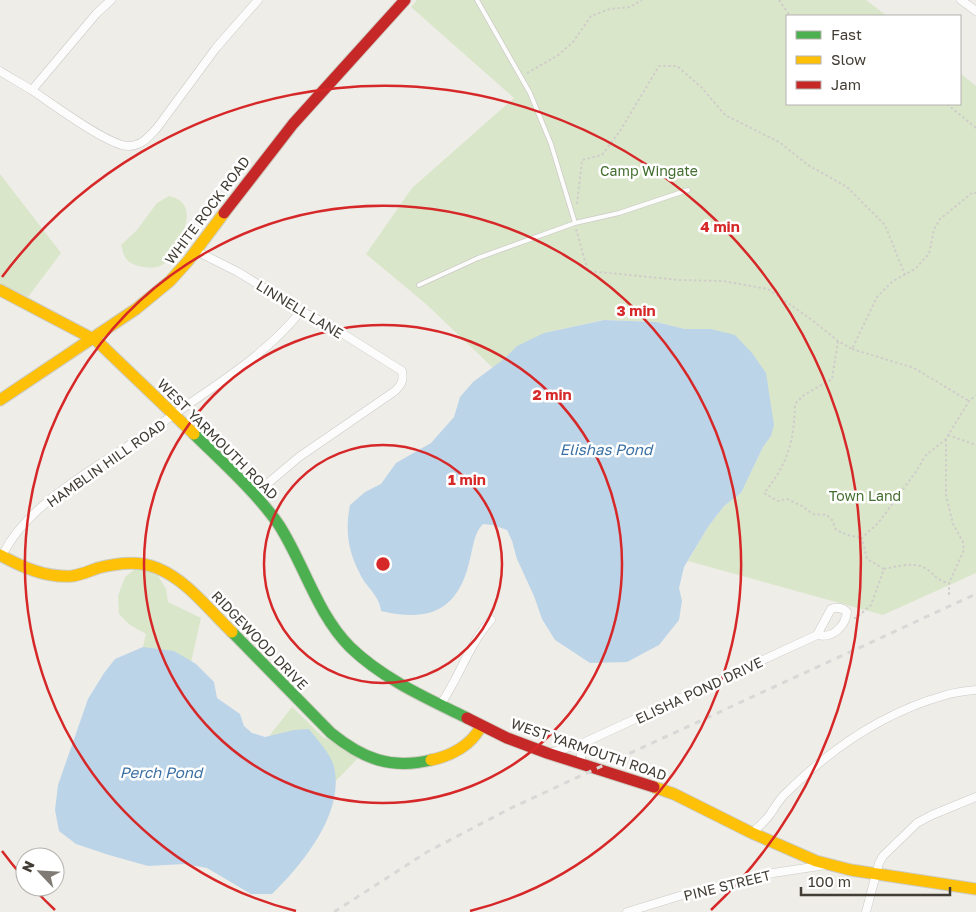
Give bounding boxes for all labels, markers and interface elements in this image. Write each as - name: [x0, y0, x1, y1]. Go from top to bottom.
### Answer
- legend: [786, 15, 961, 105]
- text: Fast: [831, 25, 862, 43]
- text: Slow: [831, 50, 866, 68]
- text: Jam: [831, 75, 861, 93]
- street label: WHITE ROCK ROAD: [161, 153, 253, 267]
- park label: Camp Wingate: [600, 162, 698, 179]
- text: 4 min: [700, 217, 740, 235]
- street label: LINNELL LANE: [253, 276, 347, 342]
- text: 3 min: [616, 301, 656, 319]
- street label: WEST YARMOUTH ROAD: [154, 375, 282, 503]
- text: 2 min: [532, 385, 572, 403]
- street label: HAMBLIN HILL ROAD: [43, 416, 169, 510]
- water label: Elishas Pond: [560, 440, 654, 458]
- text: 1 min: [448, 470, 486, 488]
- park label: Town Land: [829, 487, 901, 504]
- centre of rings: [374, 555, 392, 573]
- street label: RIDGEWOOD DRIVE: [208, 587, 312, 693]
- street label: ELISHA POND DRIVE: [633, 653, 765, 727]
- street label: WEST YARMOUTH ROAD: [509, 714, 669, 784]
- water label: Perch Pond: [120, 763, 204, 781]
- north arrow: [15, 847, 65, 897]
- text: N: [18, 858, 38, 875]
- scale bar: [801, 864, 950, 896]
- street label: PINE STREET: [682, 866, 773, 904]
- text: 100 m: [808, 872, 851, 890]

